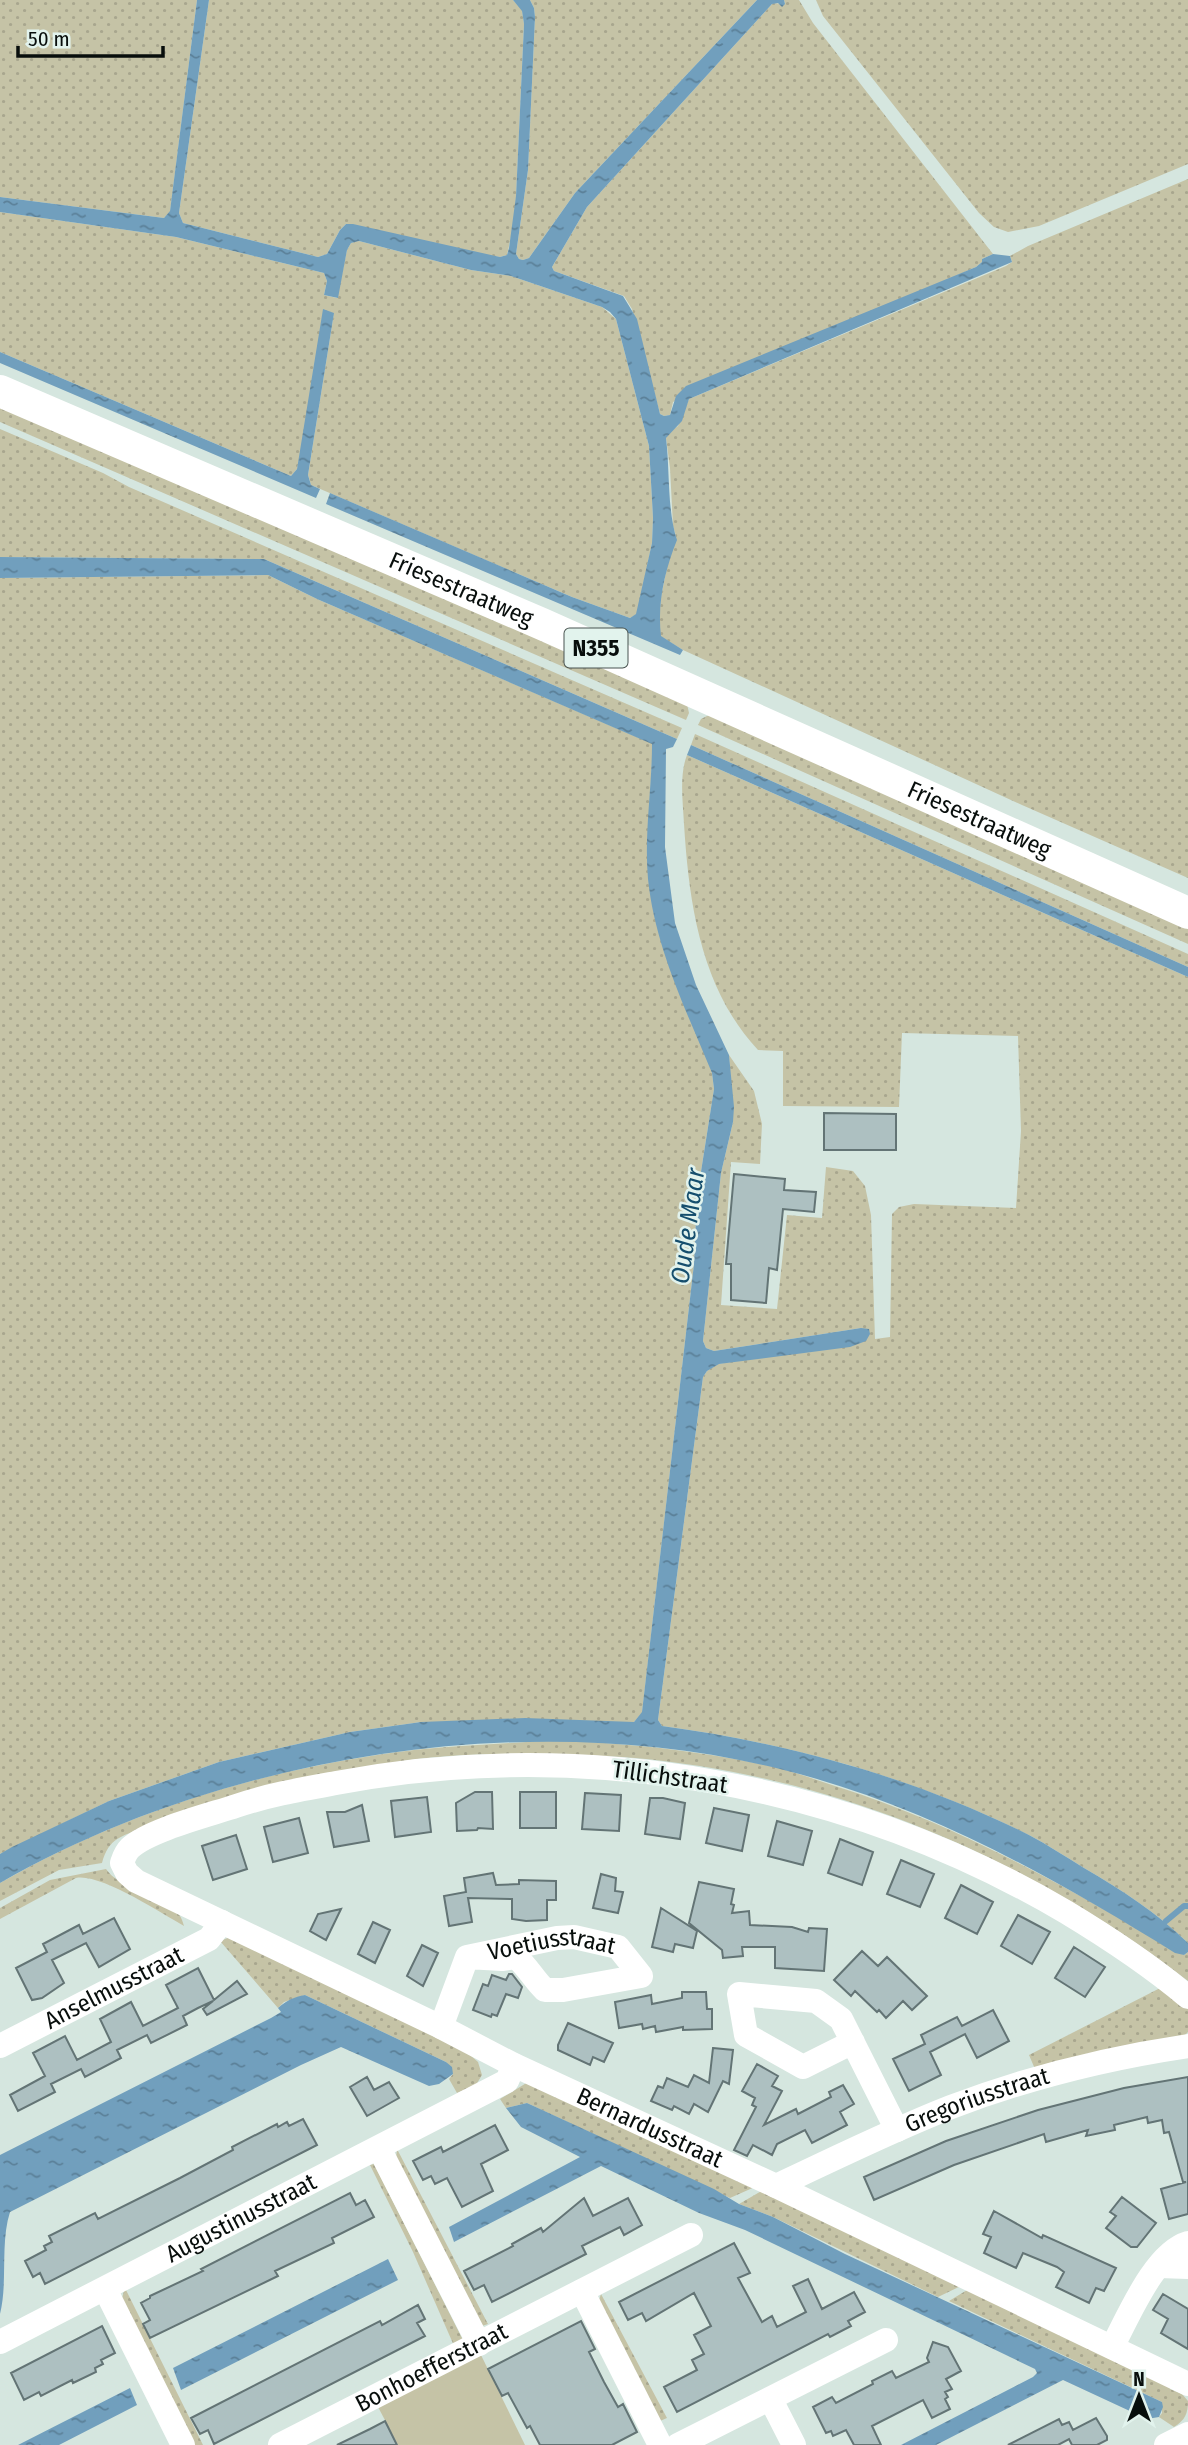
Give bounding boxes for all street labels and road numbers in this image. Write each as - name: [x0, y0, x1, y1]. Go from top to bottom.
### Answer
- street label: Friesestraatweg: [385, 546, 538, 633]
- road number: N355: [564, 628, 628, 668]
- street label: Friesestraatweg: [903, 775, 1056, 864]
- street label: Tillichstraat: [611, 1755, 729, 1799]
- street label: Voetiusstraat: [485, 1923, 618, 1966]
- street label: Anselmusstraat: [40, 1941, 188, 2035]
- street label: Gregoriusstraat: [901, 2062, 1052, 2138]
- street label: Bernardusstraat: [572, 2082, 728, 2174]
- street label: Augustinusstraat: [161, 2168, 321, 2268]
- street label: Bonhoefferstraat: [351, 2317, 512, 2418]

